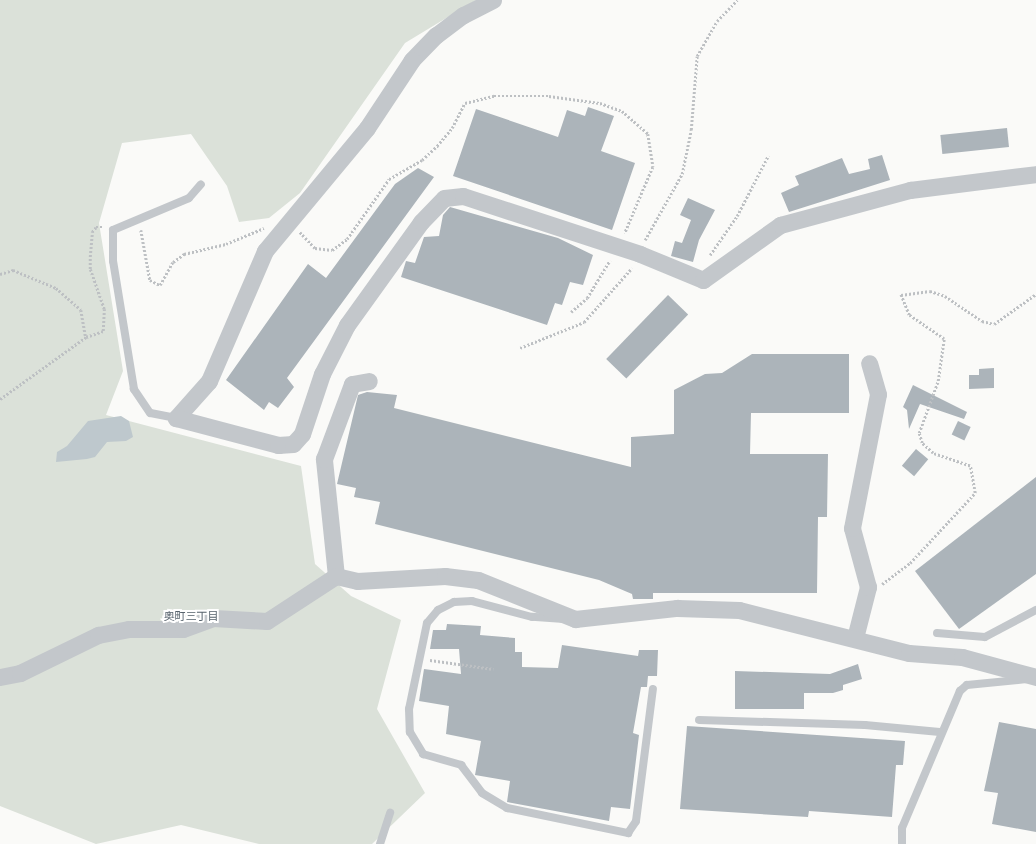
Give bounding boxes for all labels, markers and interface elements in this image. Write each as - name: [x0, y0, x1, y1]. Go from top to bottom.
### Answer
- district label: 奥町三丁目: [164, 610, 218, 624]

